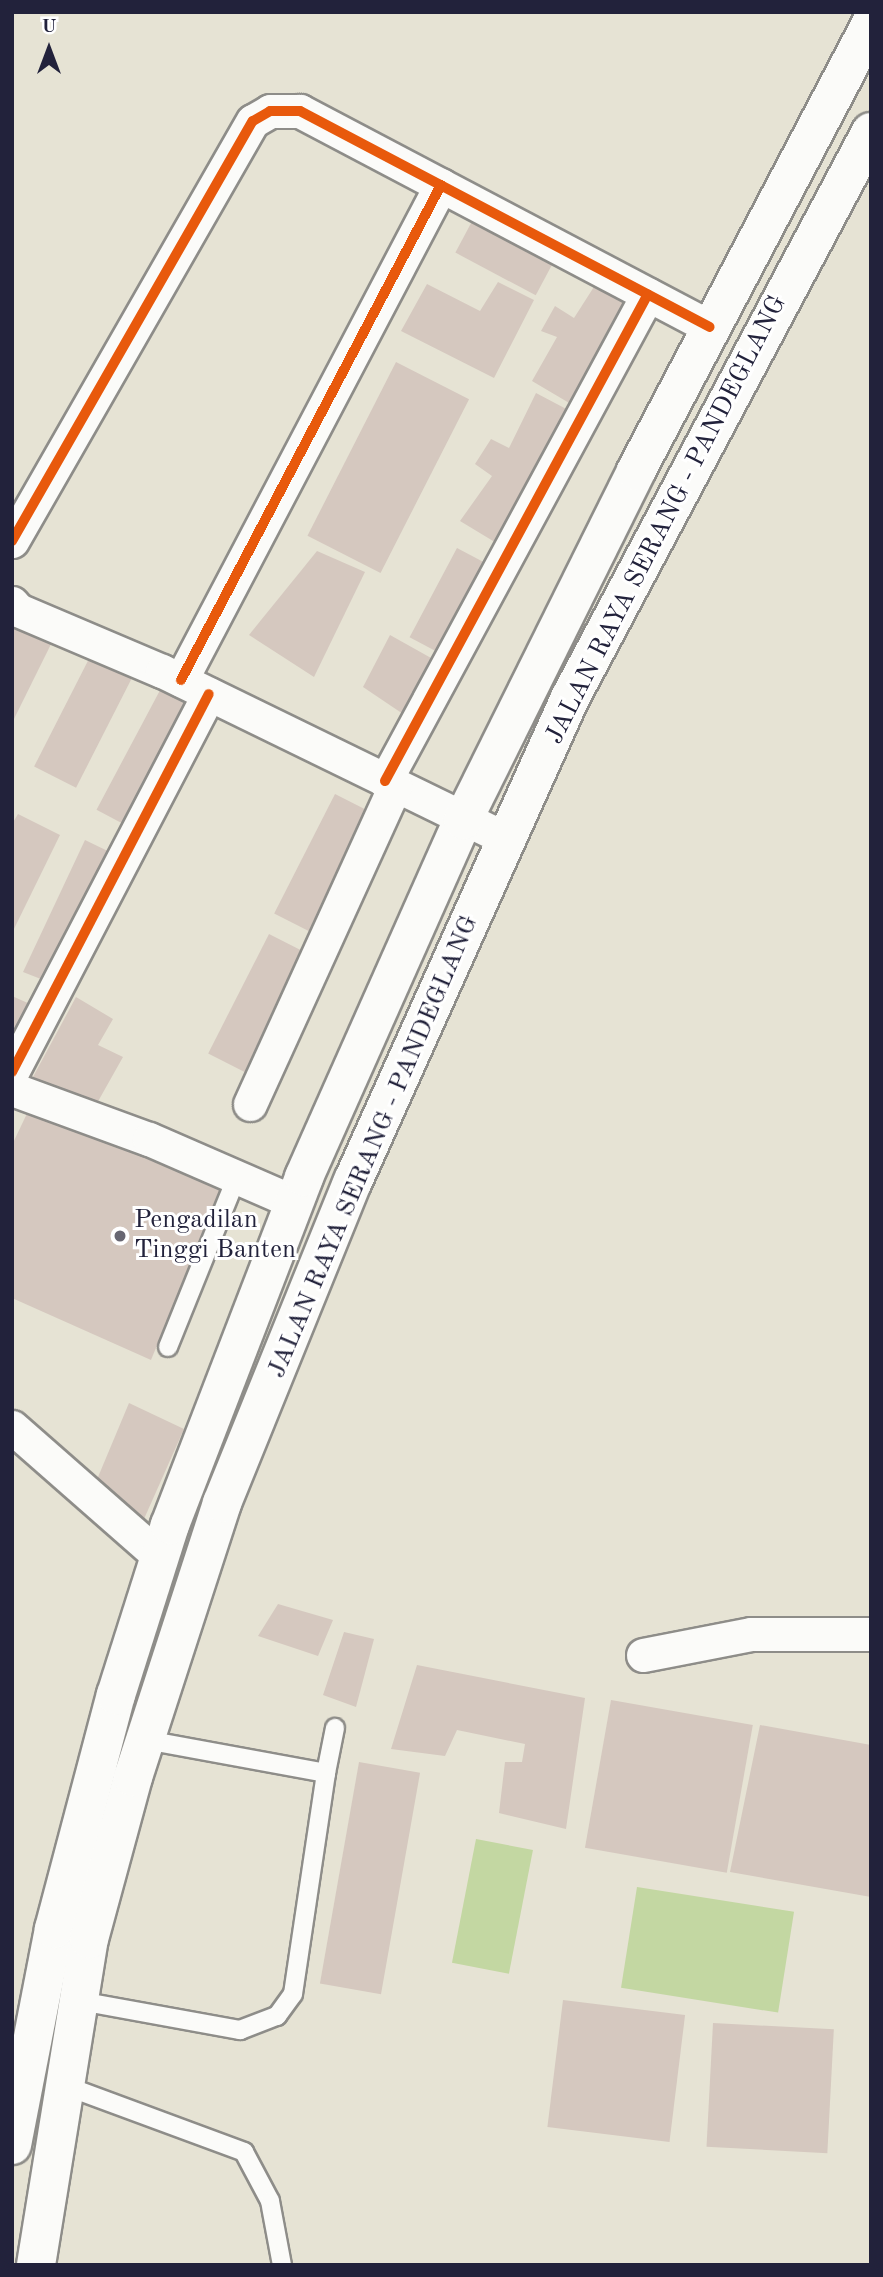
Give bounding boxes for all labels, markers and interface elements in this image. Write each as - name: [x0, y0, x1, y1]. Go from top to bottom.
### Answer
- north arrow: [14, 14, 84, 84]
- text: U: [41, 18, 57, 37]
- street label: JALAN RAYA SERANG - PANDEGLANG: [540, 290, 794, 750]
- street label: JALAN RAYA SERANG - PANDEGLANG: [262, 911, 486, 1383]
- place label: Pengadilan Tinggi Banten: [134, 1205, 296, 1266]
- marker: Pengadilan Tinggi Banten: [112, 1228, 128, 1244]

